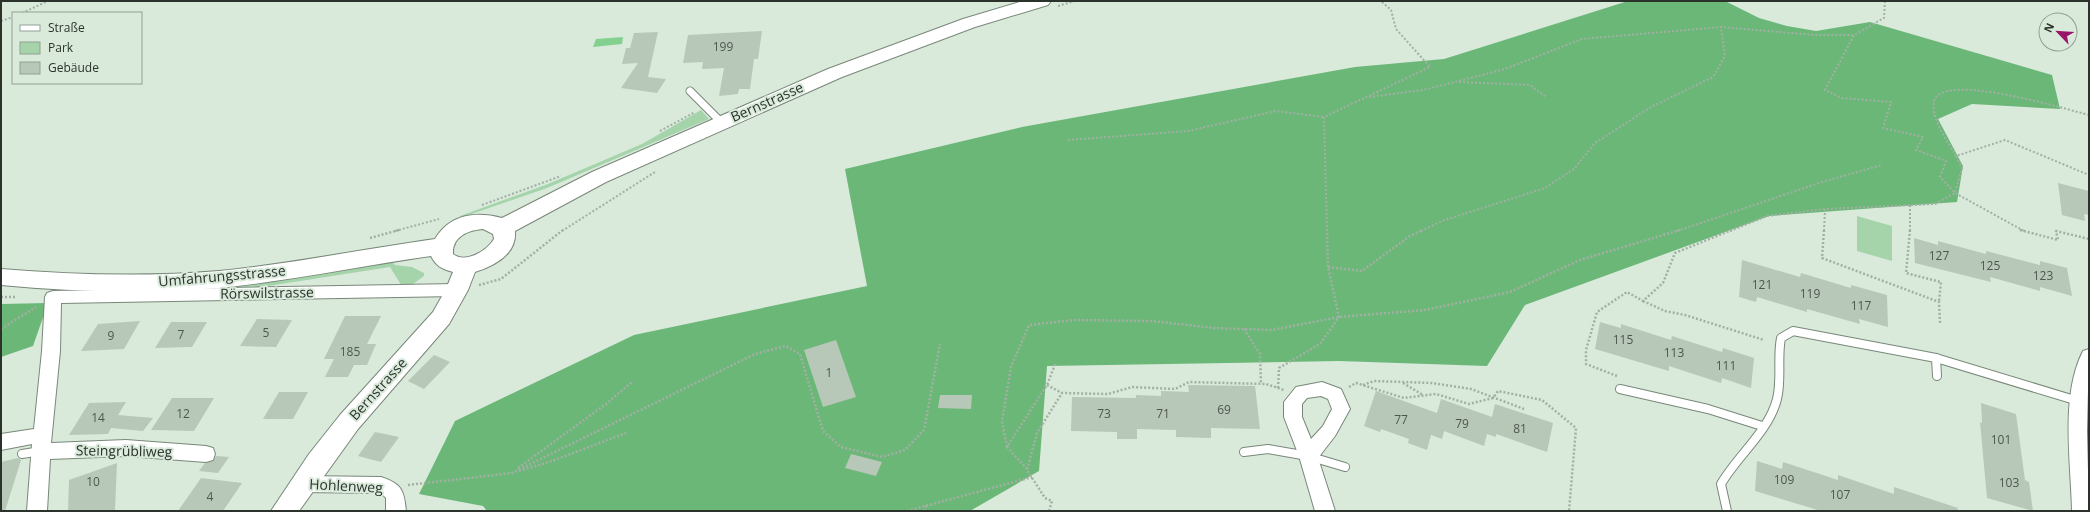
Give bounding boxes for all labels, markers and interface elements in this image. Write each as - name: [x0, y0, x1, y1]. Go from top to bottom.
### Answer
- legend: [12, 12, 142, 84]
- north arrow: [2038, 12, 2078, 52]
- text: Straße: [48, 19, 85, 36]
- text: N: [2040, 20, 2057, 35]
- house number: 199: [713, 38, 733, 55]
- text: Park: [48, 39, 74, 56]
- text: Gebäude: [48, 59, 99, 76]
- street label: Bernstrasse: [727, 77, 806, 126]
- house number: 127: [1929, 247, 1949, 264]
- house number: 125: [1980, 257, 2000, 274]
- street label: Umfahrungsstrasse: [157, 260, 287, 291]
- house number: 123: [2033, 267, 2053, 284]
- house number: 121: [1752, 276, 1772, 293]
- street label: Rörswilstrasse: [220, 282, 314, 303]
- house number: 119: [1800, 285, 1820, 302]
- house number: 117: [1851, 297, 1871, 314]
- house number: 5: [263, 324, 270, 341]
- house number: 7: [178, 326, 185, 343]
- house number: 9: [108, 327, 115, 344]
- house number: 115: [1613, 331, 1633, 348]
- house number: 185: [340, 343, 360, 360]
- house number: 113: [1664, 344, 1684, 361]
- street label: Bernstrasse: [345, 353, 411, 424]
- house number: 111: [1716, 357, 1736, 374]
- house number: 1: [826, 364, 832, 381]
- house number: 69: [1217, 401, 1231, 418]
- house number: 12: [176, 405, 190, 422]
- house number: 73: [1097, 405, 1111, 422]
- house number: 71: [1156, 405, 1170, 422]
- house number: 14: [91, 409, 105, 426]
- house number: 77: [1394, 411, 1408, 428]
- house number: 79: [1455, 415, 1469, 432]
- house number: 81: [1513, 420, 1527, 437]
- house number: 101: [1991, 431, 2011, 448]
- street label: Steingrübliweg: [76, 440, 173, 461]
- house number: 109: [1774, 471, 1794, 488]
- house number: 10: [86, 473, 100, 490]
- street label: Hohlenweg: [309, 474, 384, 497]
- house number: 103: [1999, 474, 2019, 491]
- house number: 107: [1830, 486, 1850, 503]
- house number: 4: [207, 488, 214, 505]

